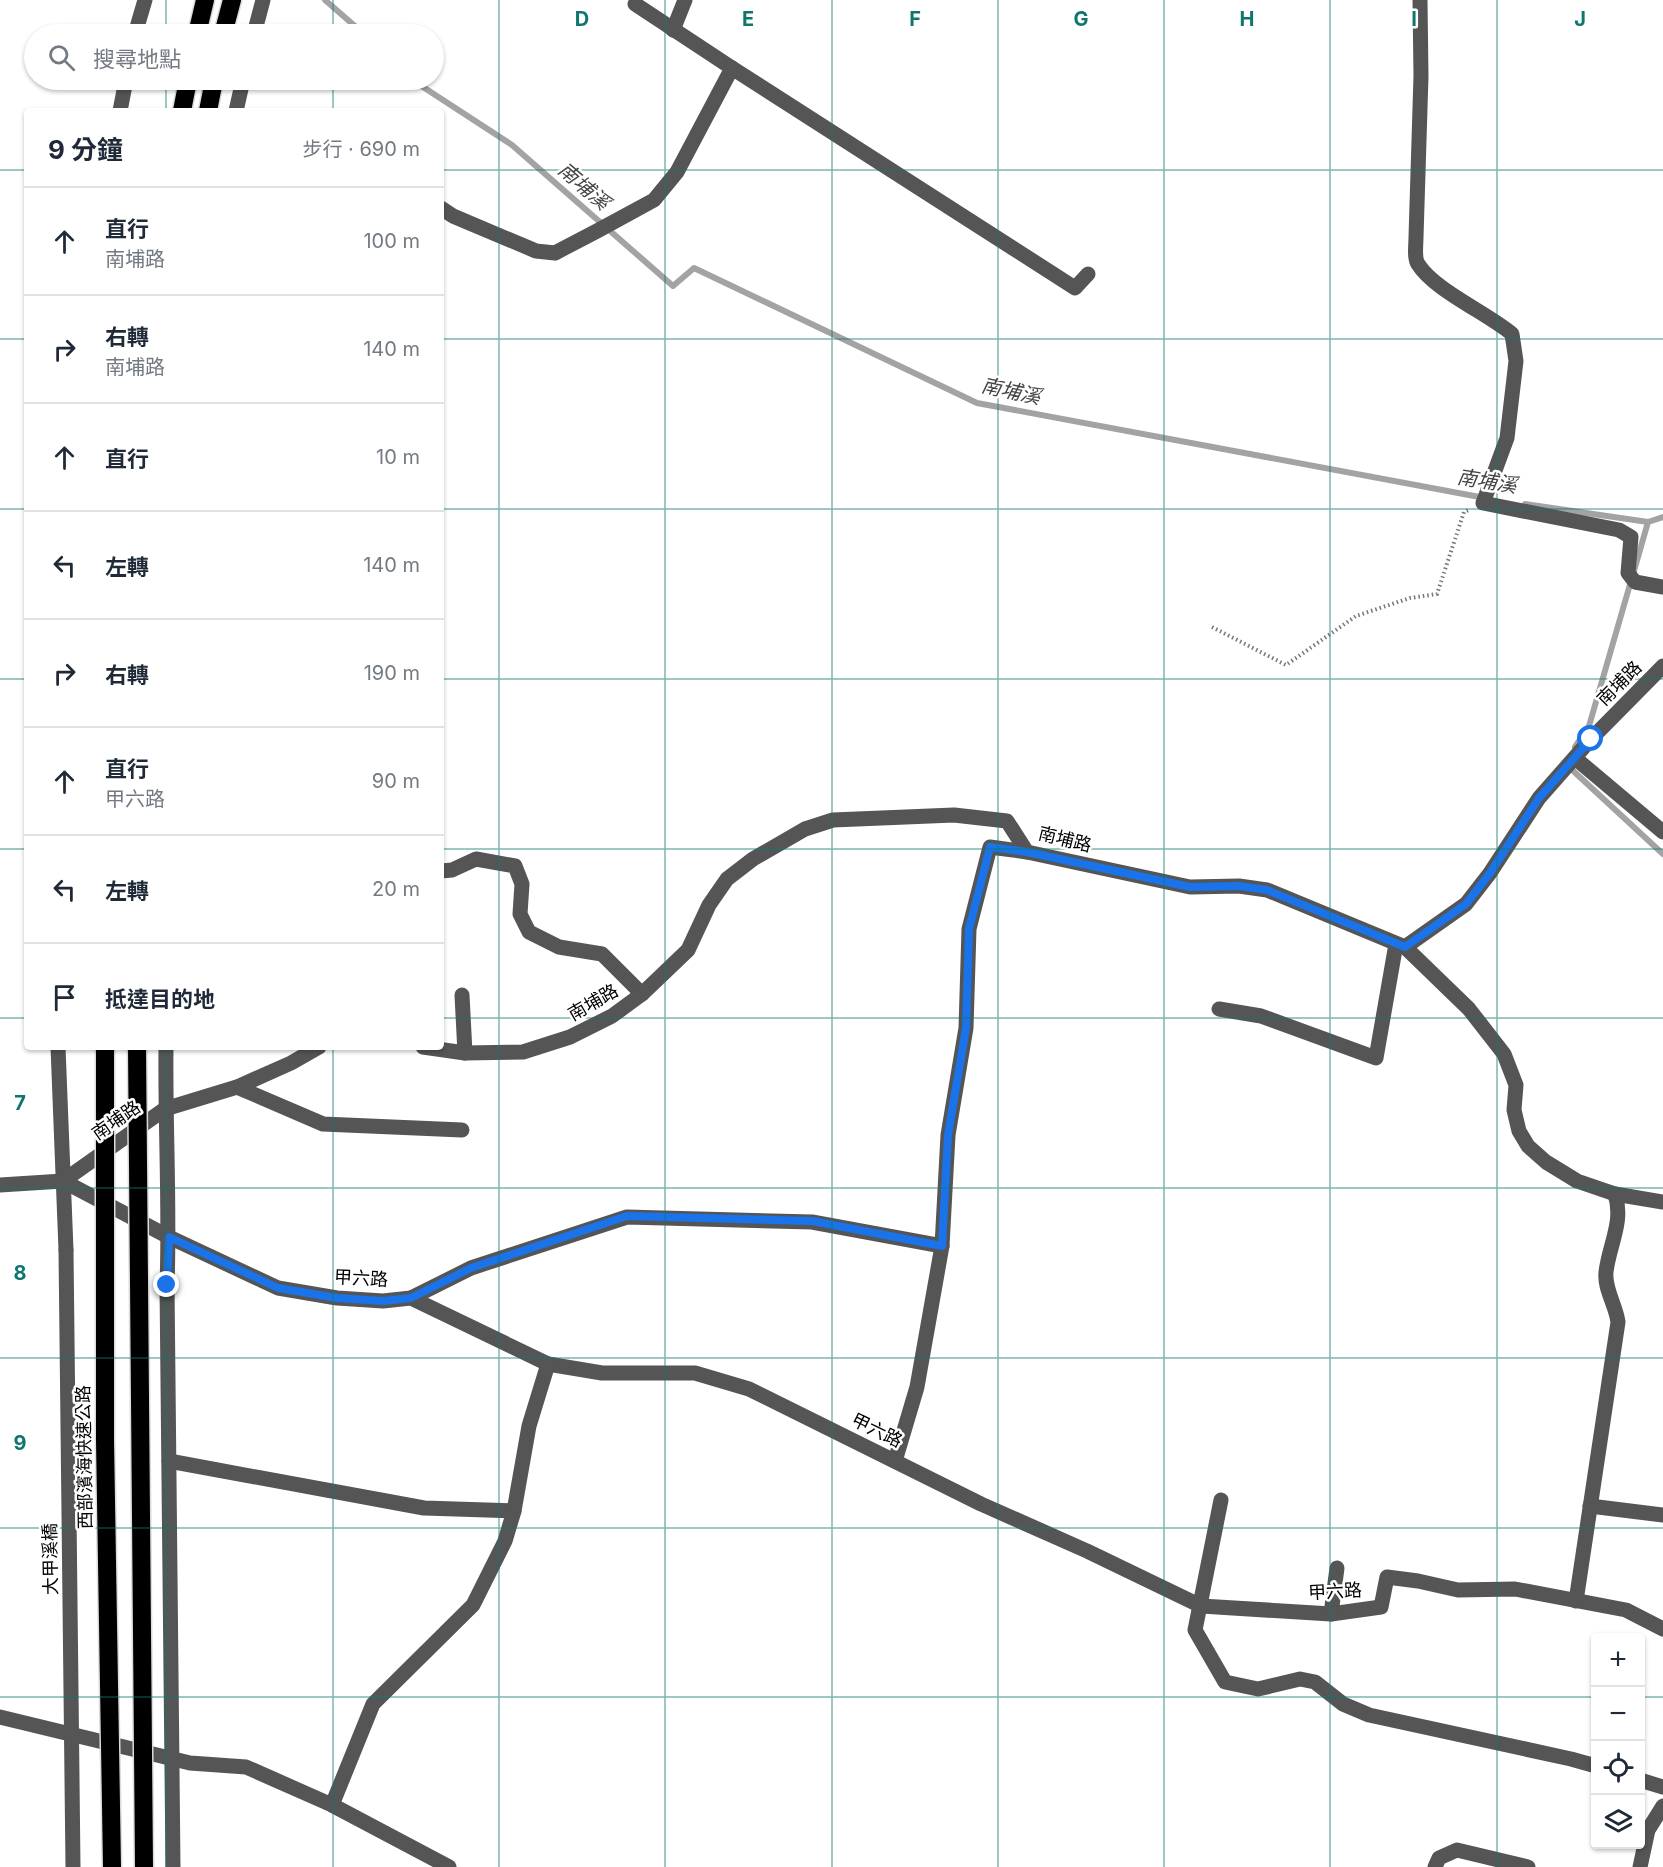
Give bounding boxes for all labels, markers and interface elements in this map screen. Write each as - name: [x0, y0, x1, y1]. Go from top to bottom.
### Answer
- text: D: [575, 7, 589, 31]
- text: E: [742, 7, 754, 31]
- text: F: [909, 7, 921, 31]
- text: G: [1073, 7, 1089, 31]
- text: H: [1240, 7, 1254, 31]
- text: I: [1411, 7, 1417, 31]
- text: J: [1574, 7, 1586, 31]
- search box: [24, 24, 444, 90]
- icon: search: [45, 41, 78, 74]
- text: 搜尋地點: [93, 46, 181, 72]
- text: 9 分鐘: [48, 134, 123, 165]
- text: 步行 · 690 m: [302, 137, 420, 161]
- water label: 南埔溪: [553, 157, 617, 217]
- text: 直行: [105, 216, 149, 242]
- icon: ahead: [48, 225, 81, 258]
- text: 100 m: [363, 229, 420, 253]
- text: 南埔路: [105, 247, 165, 271]
- text: 右轉: [105, 324, 149, 350]
- icon: right: [48, 333, 81, 366]
- text: 140 m: [363, 337, 420, 361]
- text: 南埔路: [105, 355, 165, 379]
- water label: 南埔溪: [979, 373, 1046, 410]
- icon: ahead: [48, 441, 81, 474]
- text: 10 m: [376, 445, 420, 469]
- text: 直行: [105, 446, 149, 472]
- water label: 南埔溪: [1455, 464, 1521, 498]
- icon: left: [48, 549, 81, 582]
- text: 140 m: [363, 553, 420, 577]
- text: 左轉: [105, 554, 149, 580]
- street label: 南埔路: [1592, 656, 1646, 710]
- icon: right: [48, 657, 81, 690]
- text: 190 m: [364, 661, 420, 685]
- text: 右轉: [105, 662, 149, 688]
- route start: [1577, 725, 1603, 751]
- text: 直行: [105, 756, 149, 782]
- icon: ahead: [48, 765, 81, 798]
- text: 90 m: [372, 769, 420, 793]
- text: 甲六路: [105, 787, 165, 811]
- street label: 南埔路: [1036, 822, 1094, 856]
- icon: left: [48, 873, 81, 906]
- text: 20 m: [372, 877, 420, 901]
- text: 左轉: [105, 878, 149, 904]
- street label: 南埔路: [564, 979, 622, 1025]
- icon: arrive: [48, 981, 81, 1014]
- text: 抵達目的地: [105, 986, 215, 1012]
- text: 7: [14, 1091, 26, 1115]
- street label: 南埔路: [88, 1096, 144, 1144]
- text: 8: [13, 1261, 27, 1285]
- street label: 甲六路: [333, 1266, 389, 1290]
- route end: [153, 1271, 179, 1297]
- street label: 西部濱海快速公路: [72, 1385, 96, 1529]
- street label: 甲六路: [848, 1409, 906, 1451]
- text: 9: [14, 1431, 27, 1455]
- street label: 大甲溪橋: [39, 1523, 61, 1595]
- street label: 甲六路: [1307, 1579, 1363, 1603]
- map controls: [1591, 1633, 1645, 1849]
- button: +: [1591, 1633, 1645, 1687]
- button: −: [1591, 1687, 1645, 1741]
- button: locate: [1591, 1741, 1645, 1795]
- button: layers: [1591, 1795, 1645, 1849]

